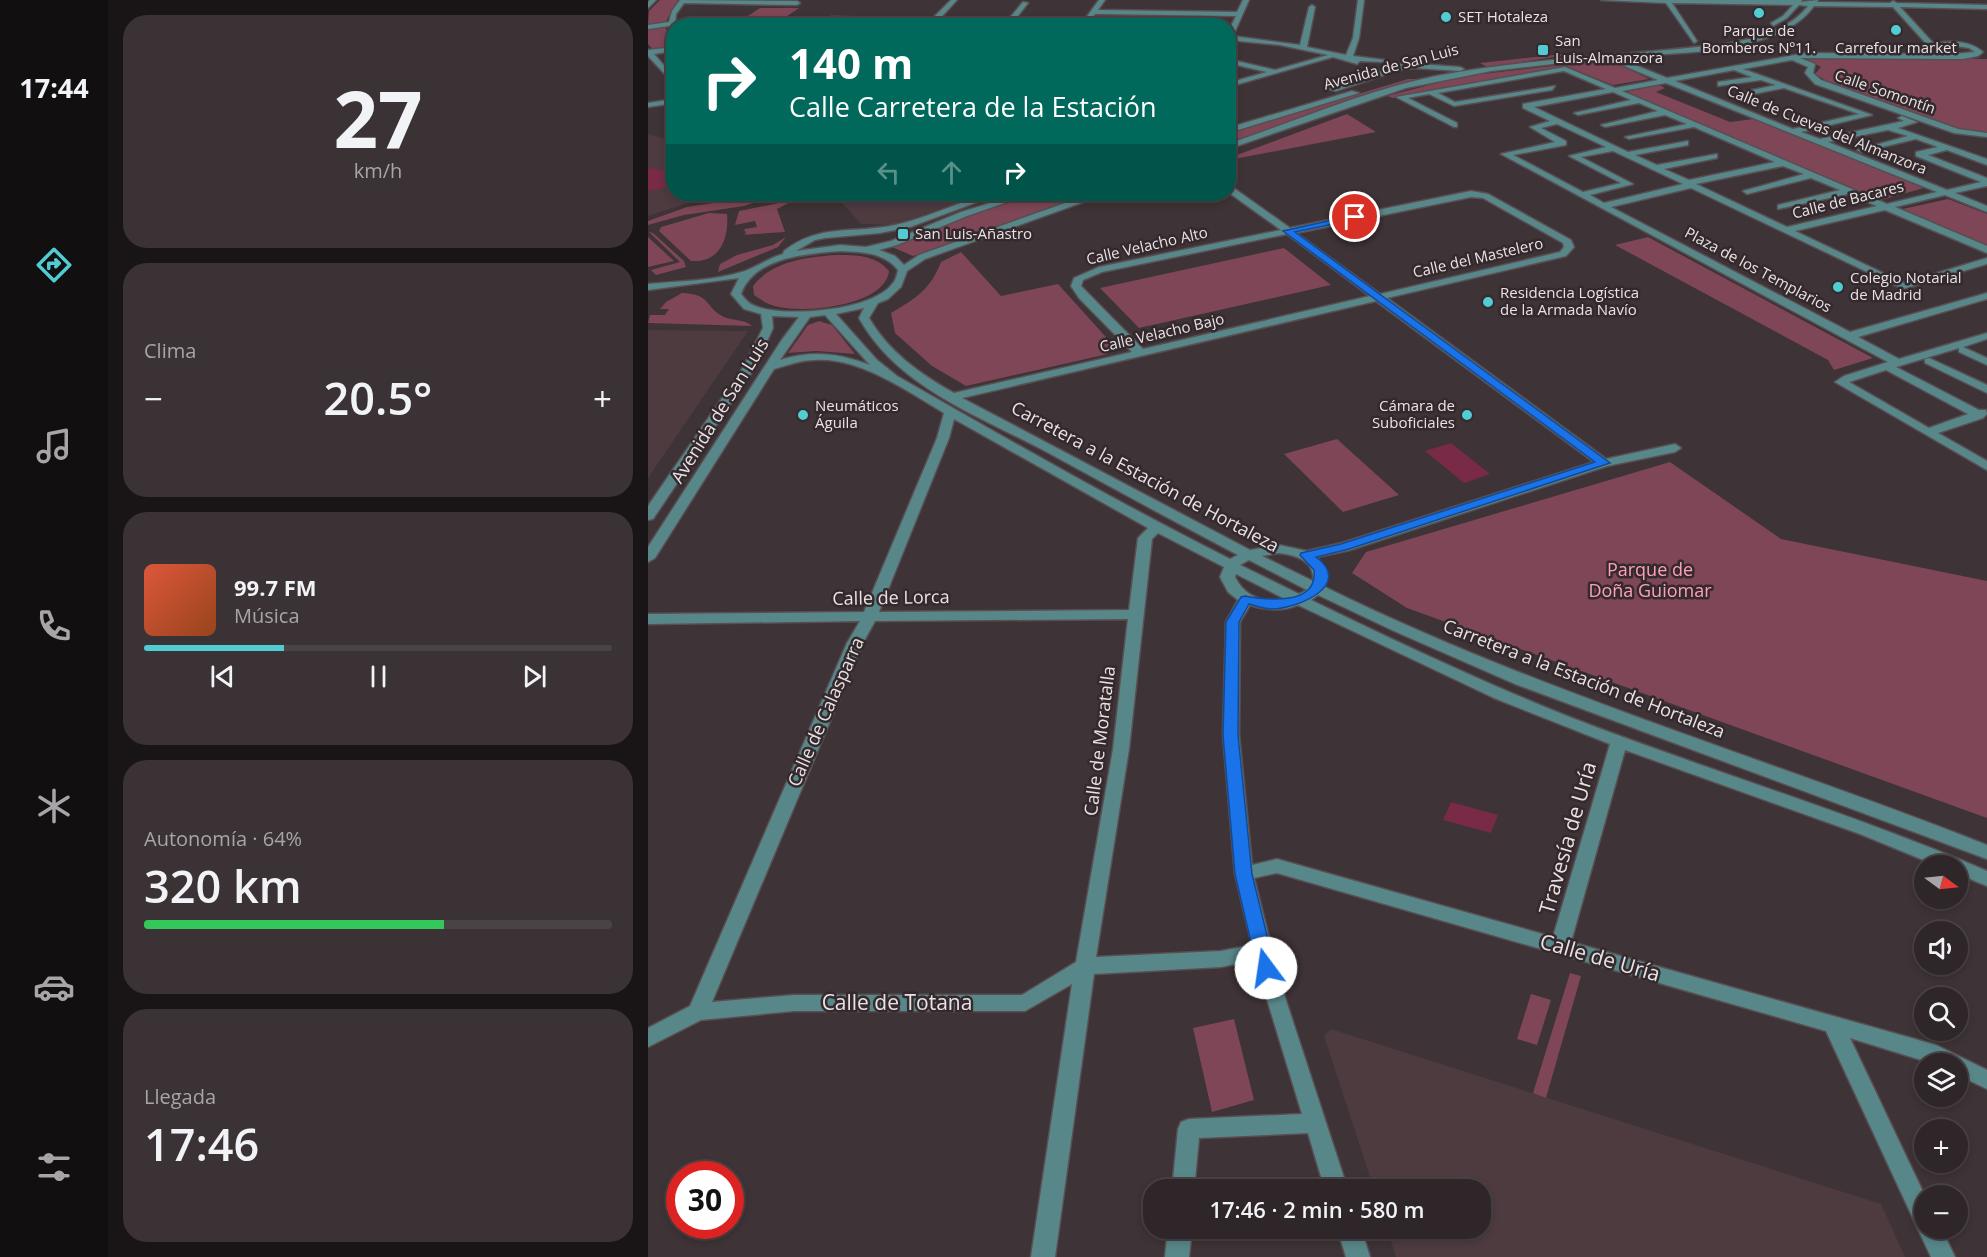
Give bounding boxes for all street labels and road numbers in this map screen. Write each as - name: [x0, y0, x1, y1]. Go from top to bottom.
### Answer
- street label: Avenida de San Luis: [1321, 38, 1460, 94]
- street label: Calle Somontín: [1832, 64, 1938, 118]
- street label: Calle de Cuevas del Almanzora: [1725, 80, 1930, 178]
- street label: Calle de Bacares: [1790, 175, 1906, 223]
- street label: Calle Velacho Alto: [1084, 221, 1209, 269]
- street label: Plaza de los Templarios: [1681, 222, 1835, 316]
- street label: Calle del Mastelero: [1411, 232, 1545, 282]
- street label: Calle Velacho Bajo: [1098, 308, 1226, 356]
- street label: Avenida de San Luis: [665, 333, 773, 488]
- street label: Carretera a la Estación de Hortaleza: [1007, 395, 1284, 557]
- street label: Calle de Lorca: [832, 584, 950, 610]
- street label: Carretera a la Estación de Hortaleza: [1440, 613, 1729, 743]
- street label: Calle de Calasparra: [781, 633, 869, 790]
- street label: Calle de Moratalla: [1078, 665, 1120, 817]
- street label: Travesía de Uría: [1532, 758, 1602, 917]
- street label: Calle de Uría: [1537, 927, 1664, 988]
- street label: Calle de Totana: [822, 988, 972, 1016]

